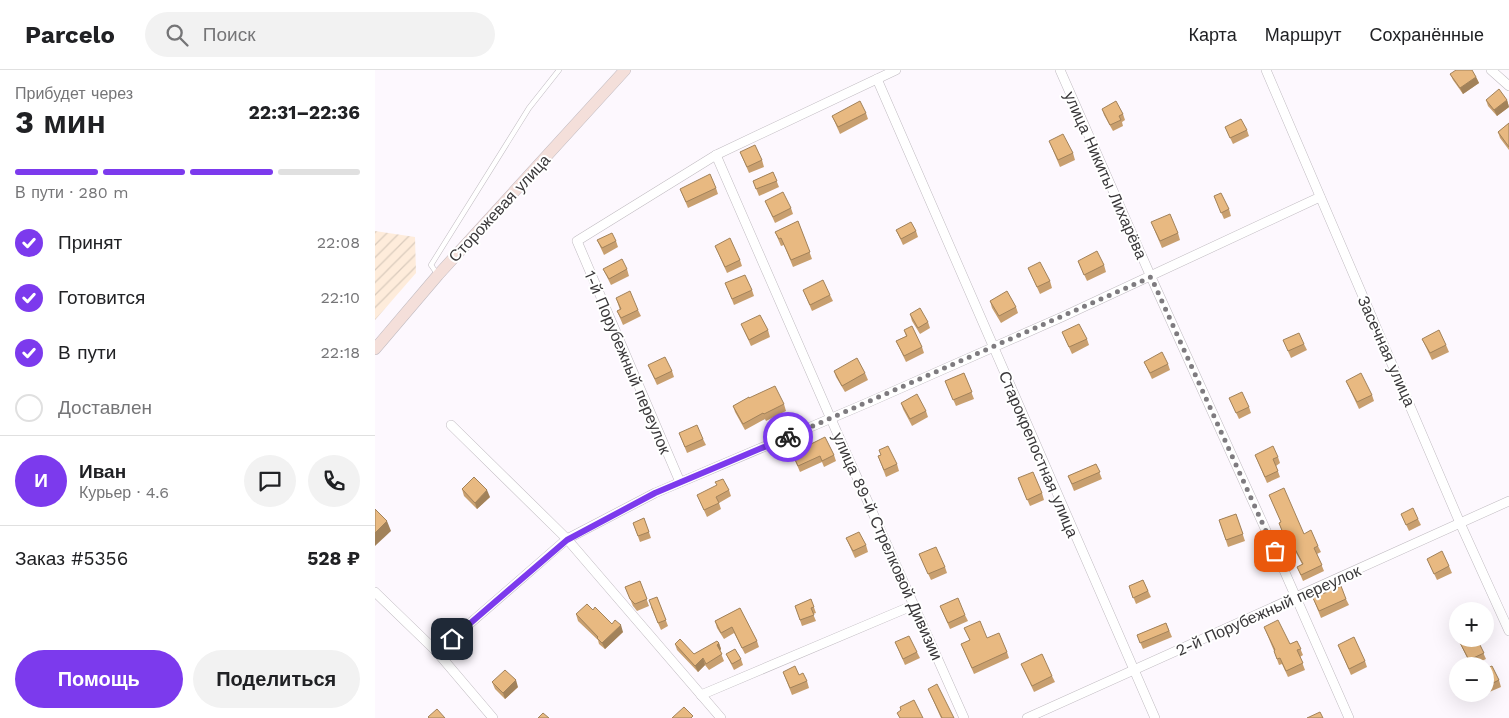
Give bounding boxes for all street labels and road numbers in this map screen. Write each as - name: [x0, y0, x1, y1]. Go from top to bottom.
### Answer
- street label: улица Никиты Лихарёва: [1060, 89, 1151, 262]
- street label: Сторожевая улица: [445, 151, 554, 266]
- street label: 1-й Порубежный переулок: [580, 268, 675, 458]
- street label: Засечная улица: [1354, 293, 1419, 410]
- street label: Старокрепостная улица: [995, 368, 1082, 540]
- street label: улица 89-й Стрелковой Дивизии: [829, 429, 947, 663]
- street label: 2-й Порубежный переулок: [1173, 561, 1364, 660]

